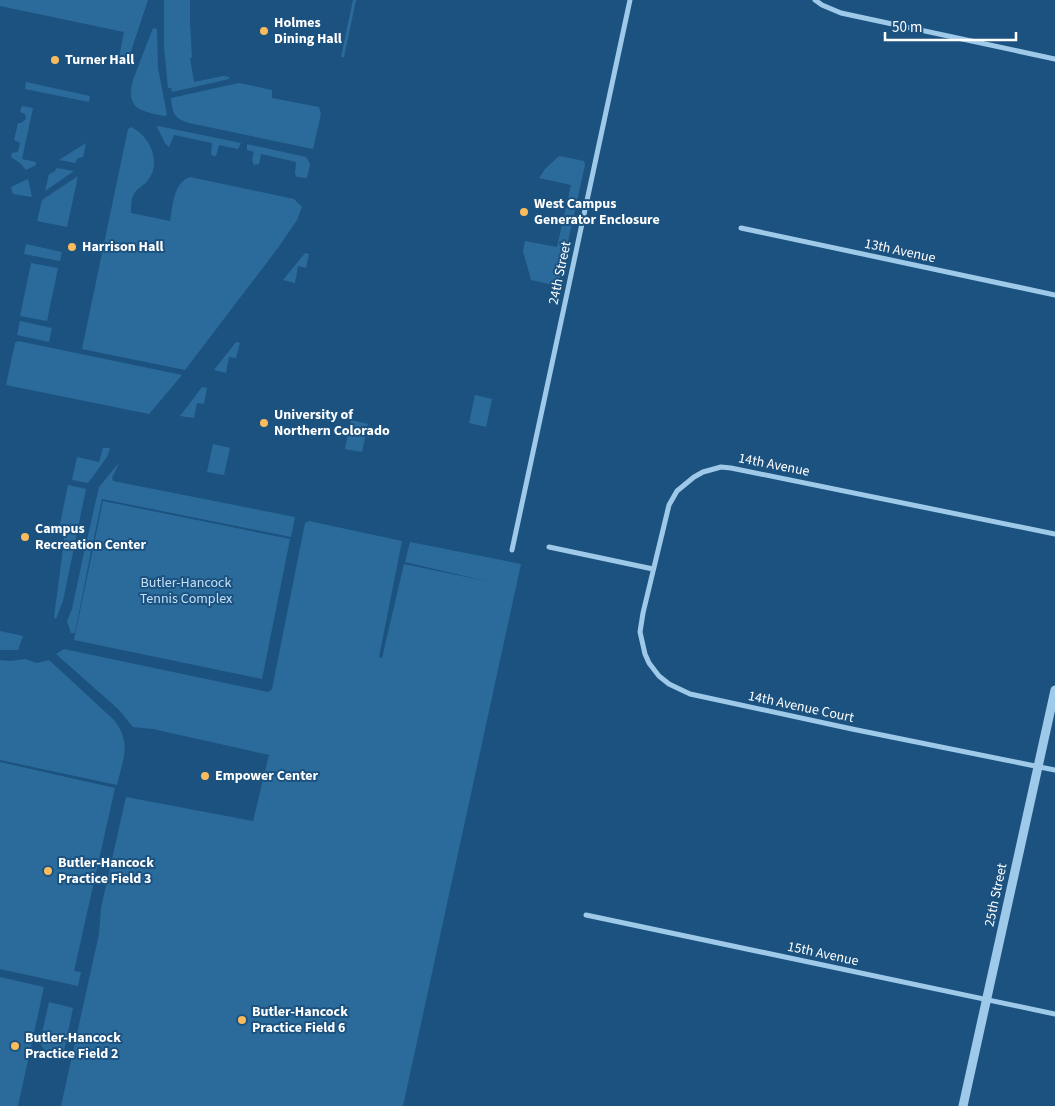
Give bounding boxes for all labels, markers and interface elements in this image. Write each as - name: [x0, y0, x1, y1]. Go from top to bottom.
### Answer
- scale bar: [885, 10, 1016, 42]
- place label: Holmes Dining Hall: [274, 13, 342, 49]
- text: 50 m: [892, 17, 922, 38]
- marker: Holmes Dining Hall: [258, 25, 270, 37]
- place label: Turner Hall: [65, 50, 134, 70]
- marker: Turner Hall: [49, 54, 61, 66]
- place label: West Campus Generator Enclosure: [534, 194, 660, 230]
- marker: West Campus Generator Enclosure: [518, 206, 530, 218]
- street label: 13th Avenue: [863, 234, 937, 268]
- place label: Harrison Hall: [82, 237, 163, 257]
- street label: 24th Street: [544, 239, 577, 306]
- marker: Harrison Hall: [66, 241, 78, 253]
- place label: University of Northern Colorado: [274, 405, 390, 441]
- marker: University of Northern Colorado: [258, 417, 270, 429]
- street label: 14th Avenue: [737, 448, 811, 482]
- place label: Campus Recreation Center: [35, 519, 146, 555]
- marker: Campus Recreation Center: [19, 531, 31, 543]
- park label: Butler-Hancock Tennis Complex: [140, 573, 233, 609]
- street label: 14th Avenue Court: [746, 686, 856, 728]
- place label: Empower Center: [215, 766, 318, 786]
- marker: Empower Center: [199, 770, 211, 782]
- place label: Butler-Hancock Practice Field 3: [58, 853, 154, 889]
- street label: 25th Street: [980, 861, 1013, 928]
- marker: Butler-Hancock Practice Field 3: [42, 865, 54, 877]
- street label: 15th Avenue: [786, 937, 860, 971]
- place label: Butler-Hancock Practice Field 6: [252, 1002, 348, 1038]
- marker: Butler-Hancock Practice Field 6: [236, 1014, 248, 1026]
- place label: Butler-Hancock Practice Field 2: [25, 1028, 121, 1064]
- marker: Butler-Hancock Practice Field 2: [9, 1040, 21, 1052]

